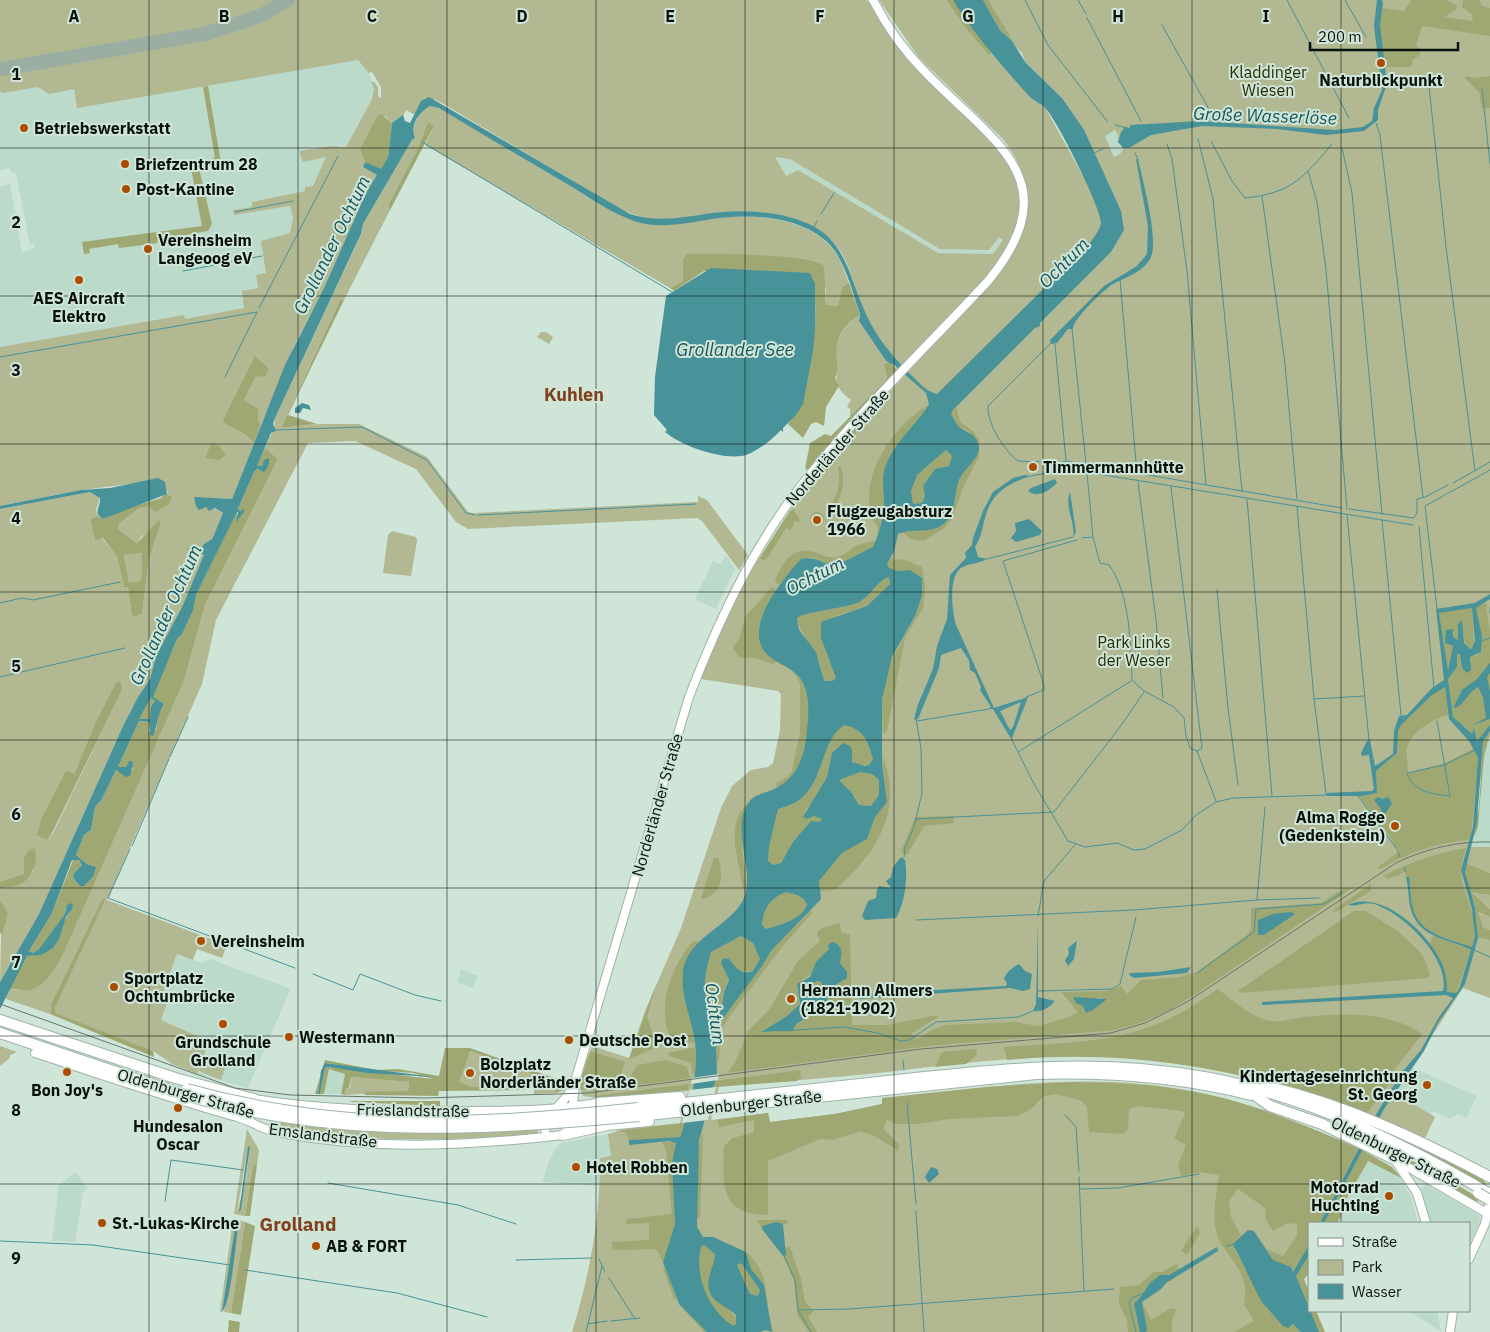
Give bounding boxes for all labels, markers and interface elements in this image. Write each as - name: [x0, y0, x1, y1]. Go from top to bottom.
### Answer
- text: A: [69, 6, 80, 26]
- text: B: [219, 6, 230, 26]
- text: C: [367, 6, 377, 26]
- text: D: [516, 6, 528, 26]
- text: E: [665, 6, 675, 26]
- text: F: [815, 6, 825, 26]
- text: G: [962, 6, 974, 26]
- text: H: [1112, 6, 1124, 26]
- text: I: [1263, 6, 1270, 26]
- scale bar: [1310, 20, 1458, 52]
- text: 200 m: [1318, 27, 1362, 46]
- marker: Naturblickpunkt: [1375, 57, 1387, 69]
- park label: Kladdinger Wiesen: [1229, 62, 1307, 100]
- text: 1: [11, 64, 21, 84]
- place label: Naturblickpunkt: [1319, 70, 1443, 90]
- water label: Große Wasserlöse: [1193, 101, 1337, 130]
- place label: Betriebswerkstatt: [34, 118, 171, 138]
- marker: Betriebswerkstatt: [18, 122, 30, 134]
- place label: Briefzentrum 28: [135, 154, 258, 174]
- marker: Briefzentrum 28: [119, 158, 131, 170]
- water label: Grollander Ochtum: [288, 172, 375, 318]
- place label: Post-Kantine: [136, 179, 234, 199]
- marker: Post-Kantine: [120, 183, 132, 195]
- text: 2: [11, 212, 21, 232]
- place label: Vereinsheim Langeoog eV: [158, 230, 253, 268]
- water label: Ochtum: [1033, 232, 1094, 293]
- marker: Vereinsheim Langeoog eV: [142, 243, 154, 255]
- marker: AES Aircraft Elektro: [73, 274, 85, 286]
- place label: AES Aircraft Elektro: [33, 288, 125, 326]
- water label: Grollander See: [676, 338, 794, 361]
- text: 3: [11, 360, 21, 380]
- district label: Kuhlen: [544, 383, 604, 406]
- street label: Norderländer Straße: [781, 384, 893, 509]
- place label: Timmermannhütte: [1043, 457, 1184, 477]
- marker: Timmermannhütte: [1027, 461, 1039, 473]
- place label: Flugzeugabsturz 1966: [827, 501, 952, 539]
- text: 4: [11, 508, 21, 528]
- marker: Flugzeugabsturz 1966: [811, 514, 823, 526]
- water label: Grollander Ochtum: [124, 541, 207, 688]
- water label: Ochtum: [782, 551, 848, 600]
- park label: Park Links der Weser: [1097, 632, 1171, 670]
- text: 5: [11, 656, 21, 676]
- street label: Norderländer Straße: [627, 731, 687, 879]
- text: 6: [11, 804, 21, 824]
- place label: Alma Rogge (Gedenkstein): [1279, 807, 1385, 845]
- marker: Alma Rogge (Gedenkstein): [1389, 820, 1401, 832]
- place label: Vereinsheim: [211, 931, 305, 951]
- marker: Vereinsheim: [195, 935, 207, 947]
- text: 7: [11, 952, 21, 972]
- place label: Sportplatz Ochtumbrücke: [124, 968, 235, 1006]
- place label: Hermann Allmers (1821-1902): [801, 980, 933, 1018]
- marker: Sportplatz Ochtumbrücke: [108, 981, 120, 993]
- water label: Ochtum: [700, 982, 731, 1046]
- marker: Hermann Allmers (1821-1902): [785, 993, 797, 1005]
- marker: Grundschule Grolland: [217, 1018, 229, 1030]
- place label: Westermann: [299, 1027, 395, 1047]
- place label: Deutsche Post: [579, 1030, 687, 1050]
- marker: Westermann: [283, 1031, 295, 1043]
- place label: Grundschule Grolland: [175, 1032, 271, 1070]
- marker: Deutsche Post: [563, 1034, 575, 1046]
- place label: Bolzplatz Norderländer Straße: [480, 1054, 636, 1092]
- street label: Oldenburger Straße: [115, 1064, 257, 1122]
- marker: Bon Joy's: [61, 1066, 73, 1078]
- place label: Kindertageseinrichtung St. Georg: [1239, 1066, 1417, 1104]
- marker: Bolzplatz Norderländer Straße: [464, 1067, 476, 1079]
- marker: Kindertageseinrichtung St. Georg: [1421, 1079, 1433, 1091]
- place label: Bon Joy's: [31, 1080, 103, 1100]
- street label: Oldenburger Straße: [679, 1086, 823, 1120]
- street label: Frieslandstraße: [356, 1099, 470, 1121]
- text: 8: [11, 1100, 21, 1120]
- marker: Hundesalon Oscar: [172, 1102, 184, 1114]
- street label: Oldenburger Straße: [1328, 1112, 1464, 1192]
- place label: Hundesalon Oscar: [133, 1116, 223, 1154]
- street label: Emslandstraße: [268, 1118, 379, 1152]
- place label: Hotel Robben: [586, 1157, 688, 1177]
- marker: Hotel Robben: [570, 1161, 582, 1173]
- place label: Motorrad Huchting: [1310, 1177, 1379, 1215]
- marker: Motorrad Huchting: [1383, 1190, 1395, 1202]
- district label: Grolland: [259, 1212, 337, 1236]
- place label: St.-Lukas-Kirche: [112, 1213, 239, 1233]
- marker: St.-Lukas-Kirche: [96, 1217, 108, 1229]
- legend: [1308, 1222, 1470, 1312]
- text: Straße: [1352, 1232, 1397, 1251]
- place label: AB & FORT: [326, 1236, 407, 1256]
- marker: AB & FORT: [310, 1240, 322, 1252]
- text: 9: [11, 1248, 21, 1268]
- text: Park: [1352, 1257, 1382, 1276]
- text: Wasser: [1352, 1282, 1402, 1301]

